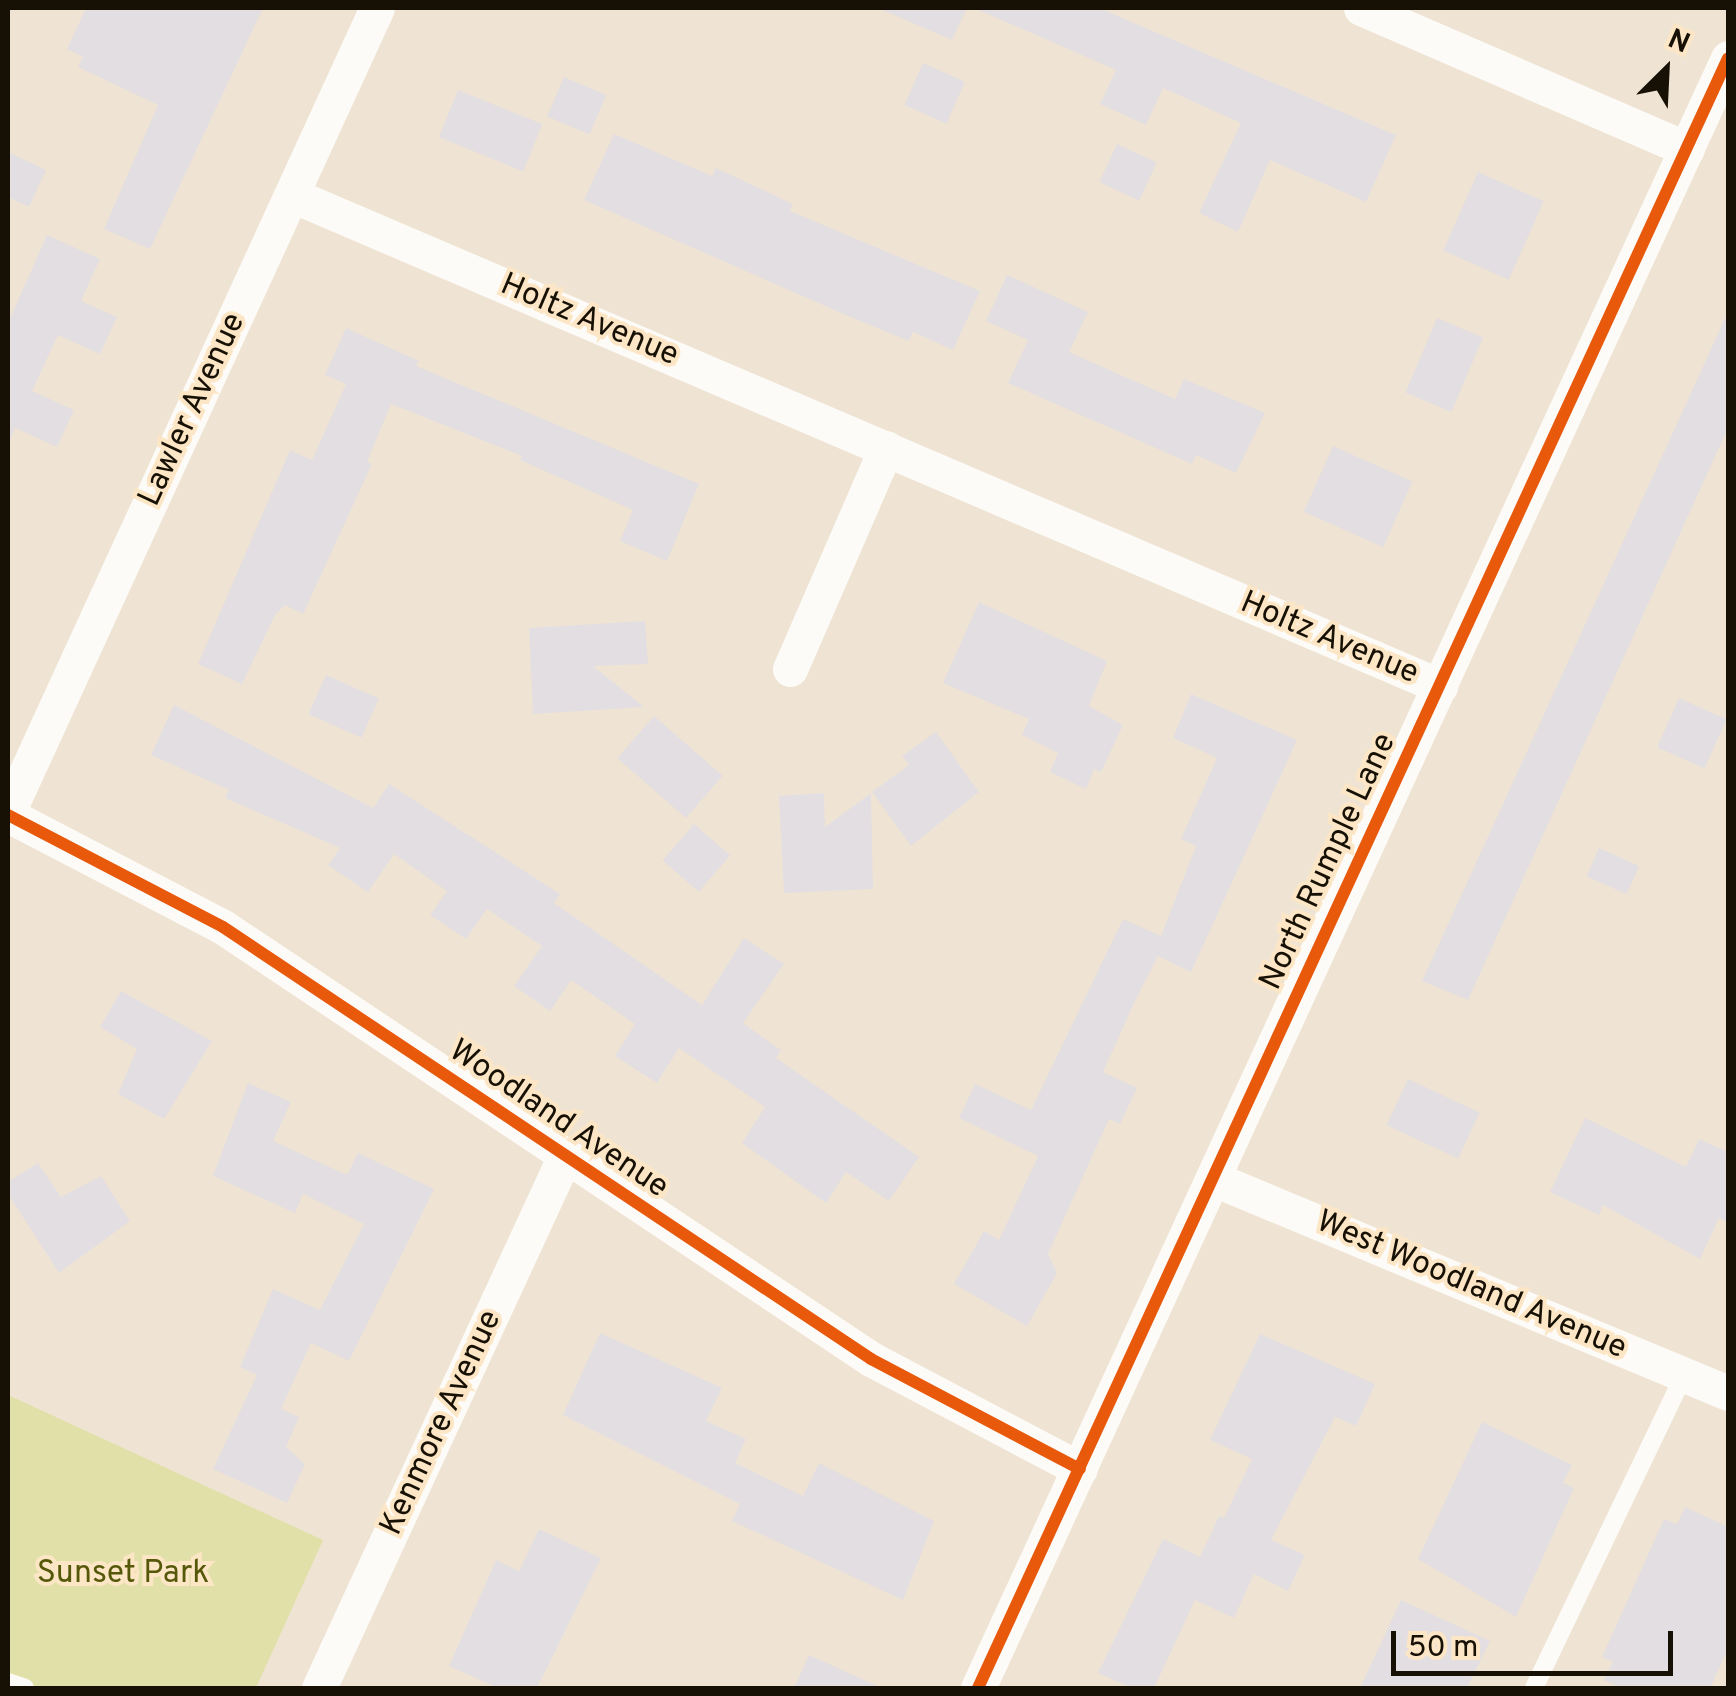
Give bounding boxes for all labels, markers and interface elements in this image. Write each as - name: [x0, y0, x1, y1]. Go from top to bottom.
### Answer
- north arrow: [1616, 20, 1716, 120]
- text: N: [1662, 22, 1695, 63]
- street label: Holtz Avenue: [494, 266, 684, 376]
- street label: Lawler Avenue: [131, 307, 255, 513]
- street label: Holtz Avenue: [1234, 584, 1424, 694]
- street label: North Rumple Lane: [1253, 727, 1405, 997]
- street label: Woodland Avenue: [440, 1032, 676, 1208]
- street label: West Woodland Avenue: [1309, 1203, 1633, 1369]
- street label: Kenmore Avenue: [373, 1304, 511, 1542]
- park label: Sunset Park: [37, 1555, 209, 1593]
- scale bar: [1396, 1611, 1678, 1673]
- text: 50 m: [1408, 1630, 1478, 1667]

